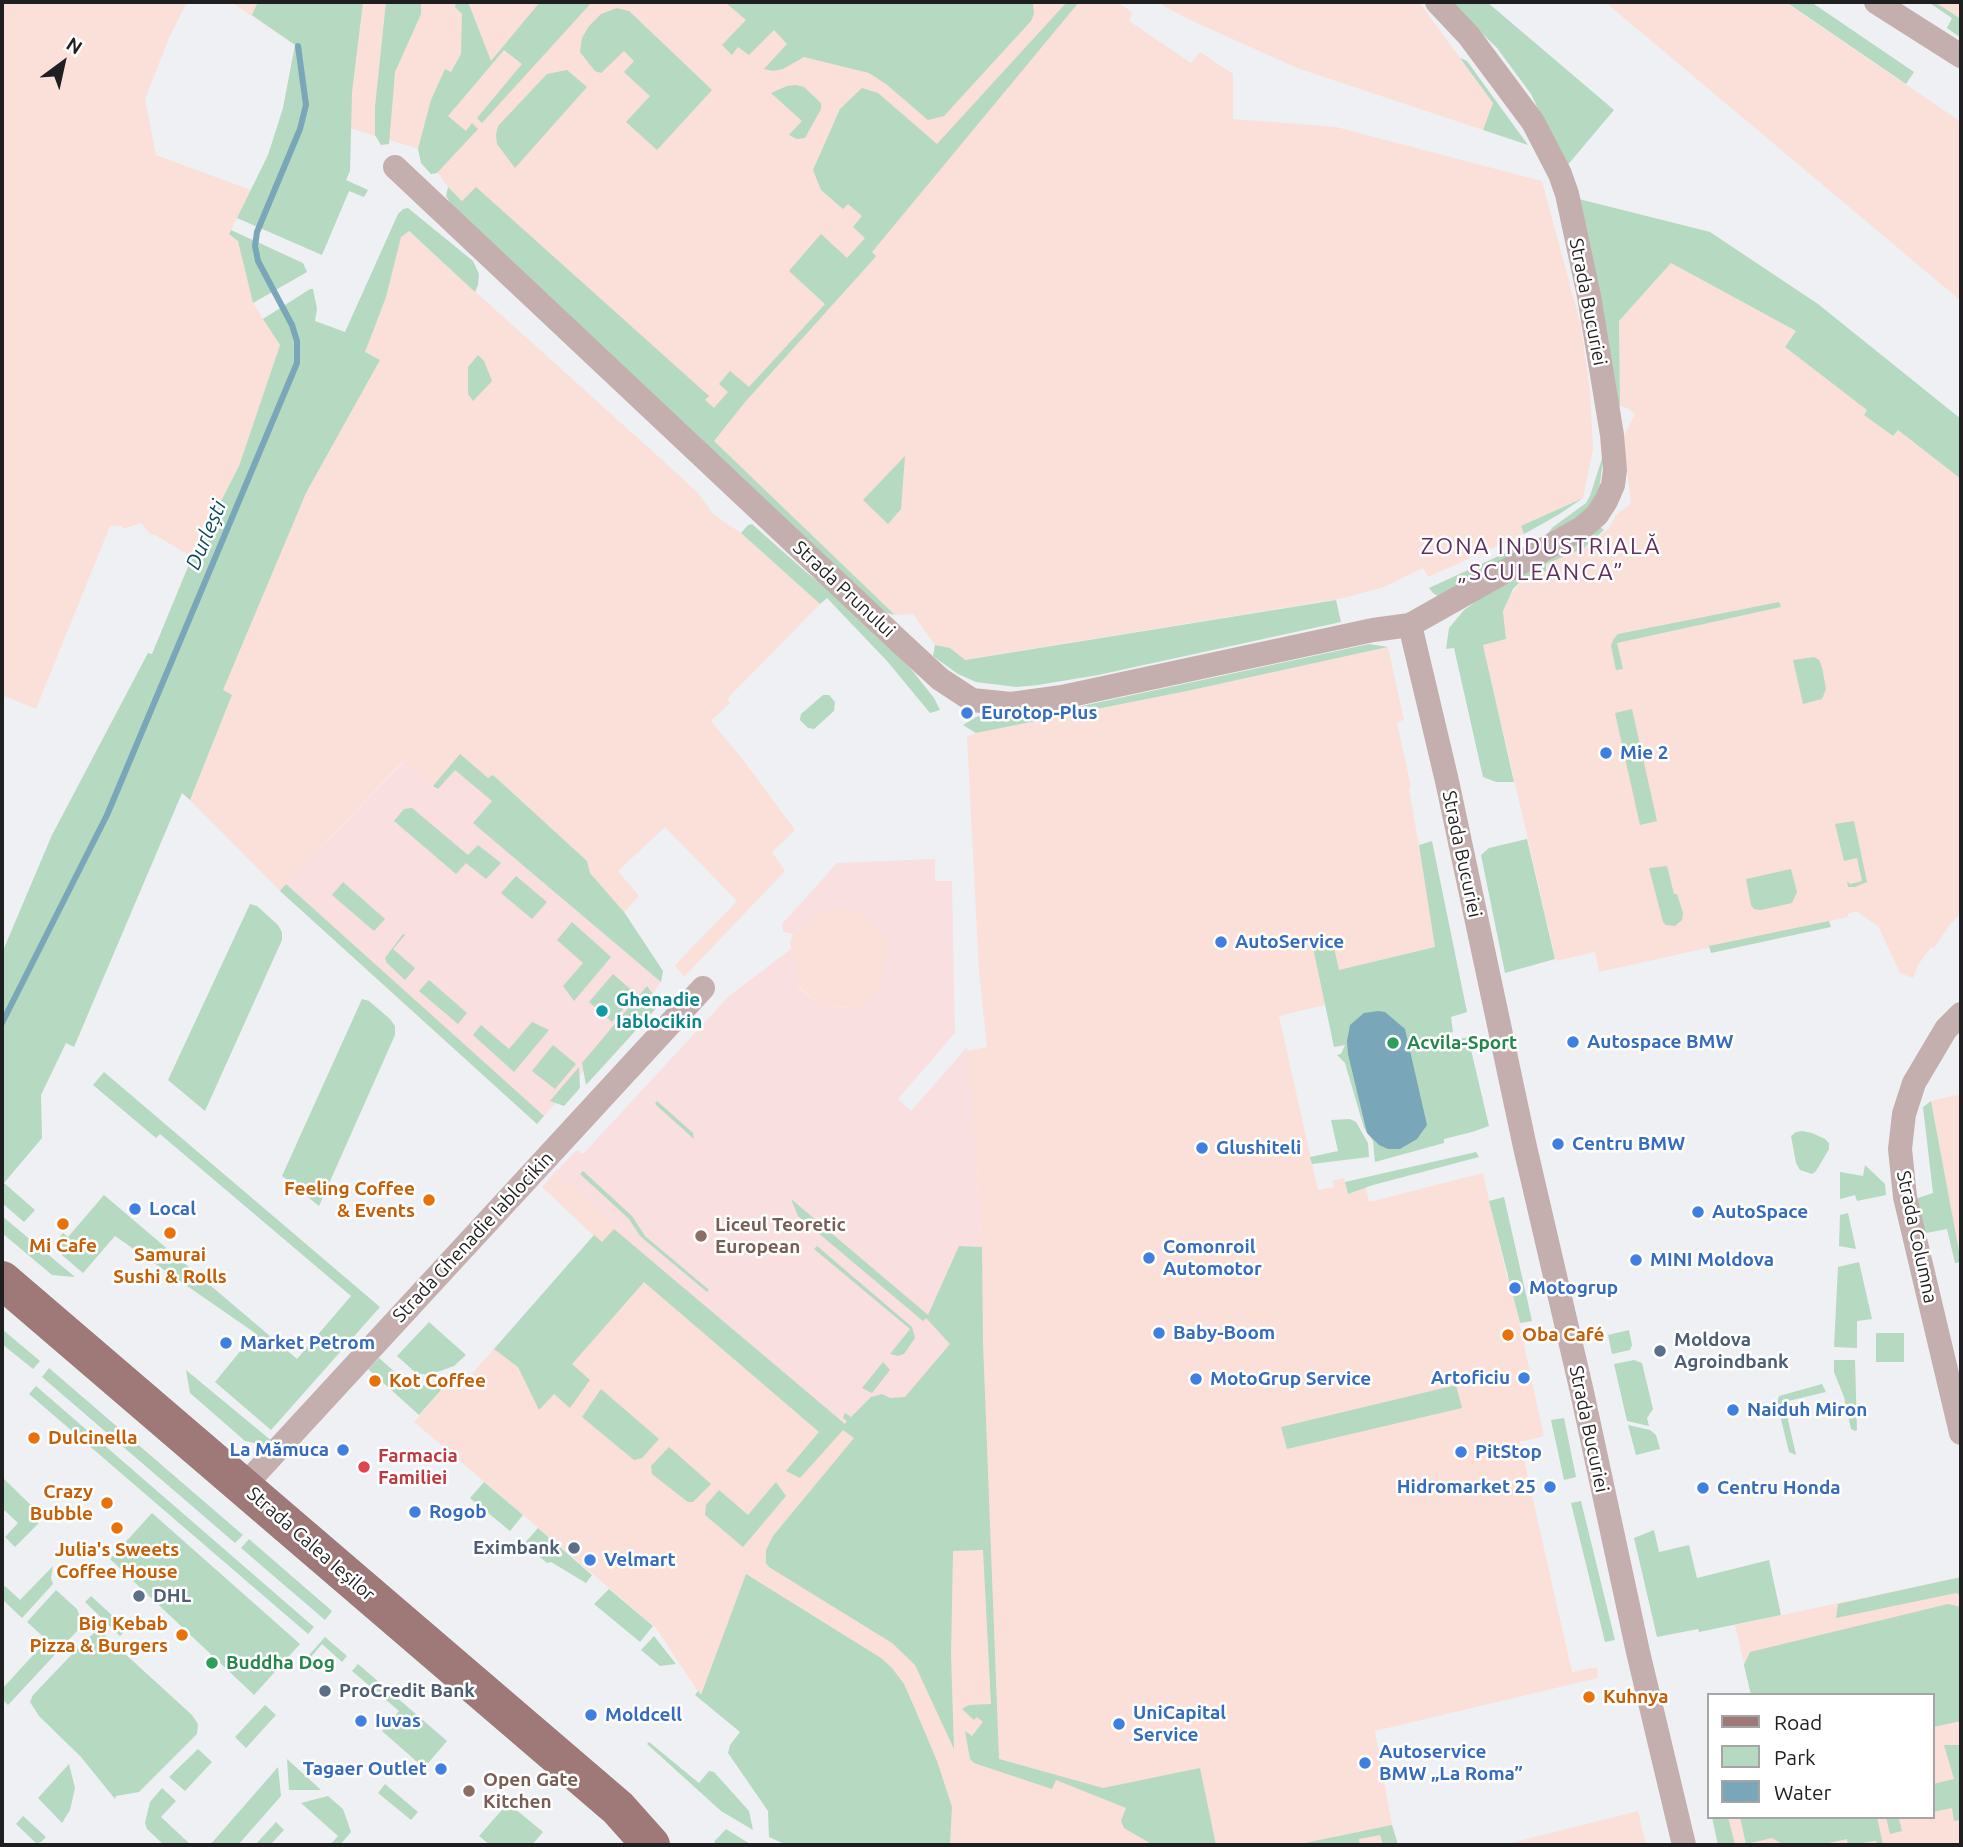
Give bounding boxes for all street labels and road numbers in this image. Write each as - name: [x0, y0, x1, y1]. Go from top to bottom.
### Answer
- street label: Strada Bucuriei: [1564, 236, 1612, 368]
- street label: Strada Prunului: [788, 536, 900, 642]
- street label: Strada Bucuriei: [1437, 788, 1487, 920]
- street label: Strada Ghenadie Iablocikin: [388, 1147, 558, 1327]
- street label: Strada Columna: [1892, 1169, 1942, 1305]
- street label: Strada Bucuriei: [1564, 1363, 1614, 1495]
- street label: Strada Calea Ieșilor: [242, 1482, 380, 1606]

